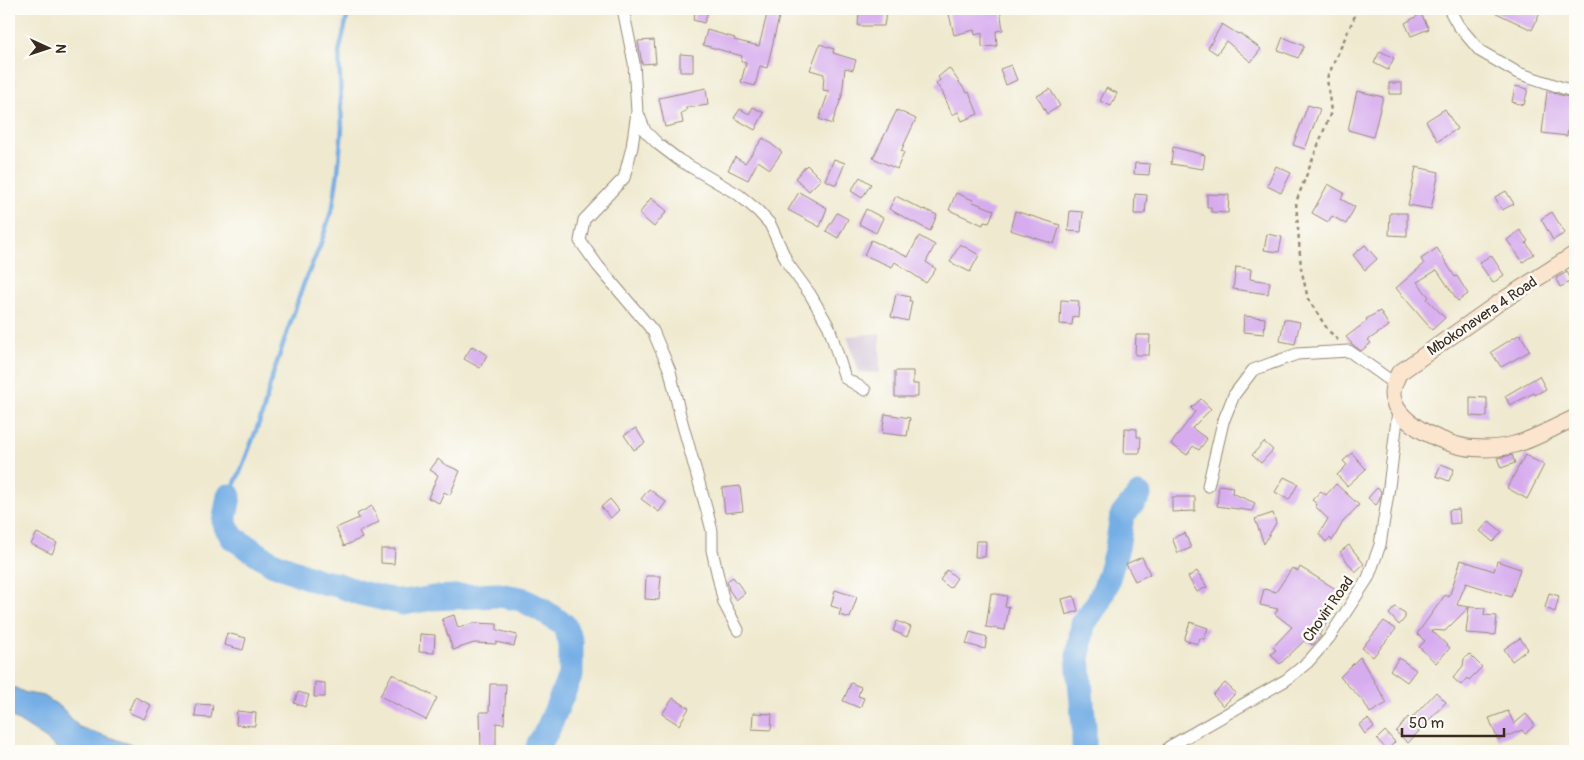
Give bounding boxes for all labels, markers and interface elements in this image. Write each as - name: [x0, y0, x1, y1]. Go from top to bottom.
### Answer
- north arrow: [22, 22, 72, 72]
- text: N: [52, 43, 69, 54]
- street label: Mbokonavera 4 Road: [1424, 273, 1541, 360]
- street label: Choviri Road: [1299, 573, 1358, 646]
- scale bar: [1402, 705, 1504, 737]
- text: 50 m: [1409, 714, 1444, 733]

